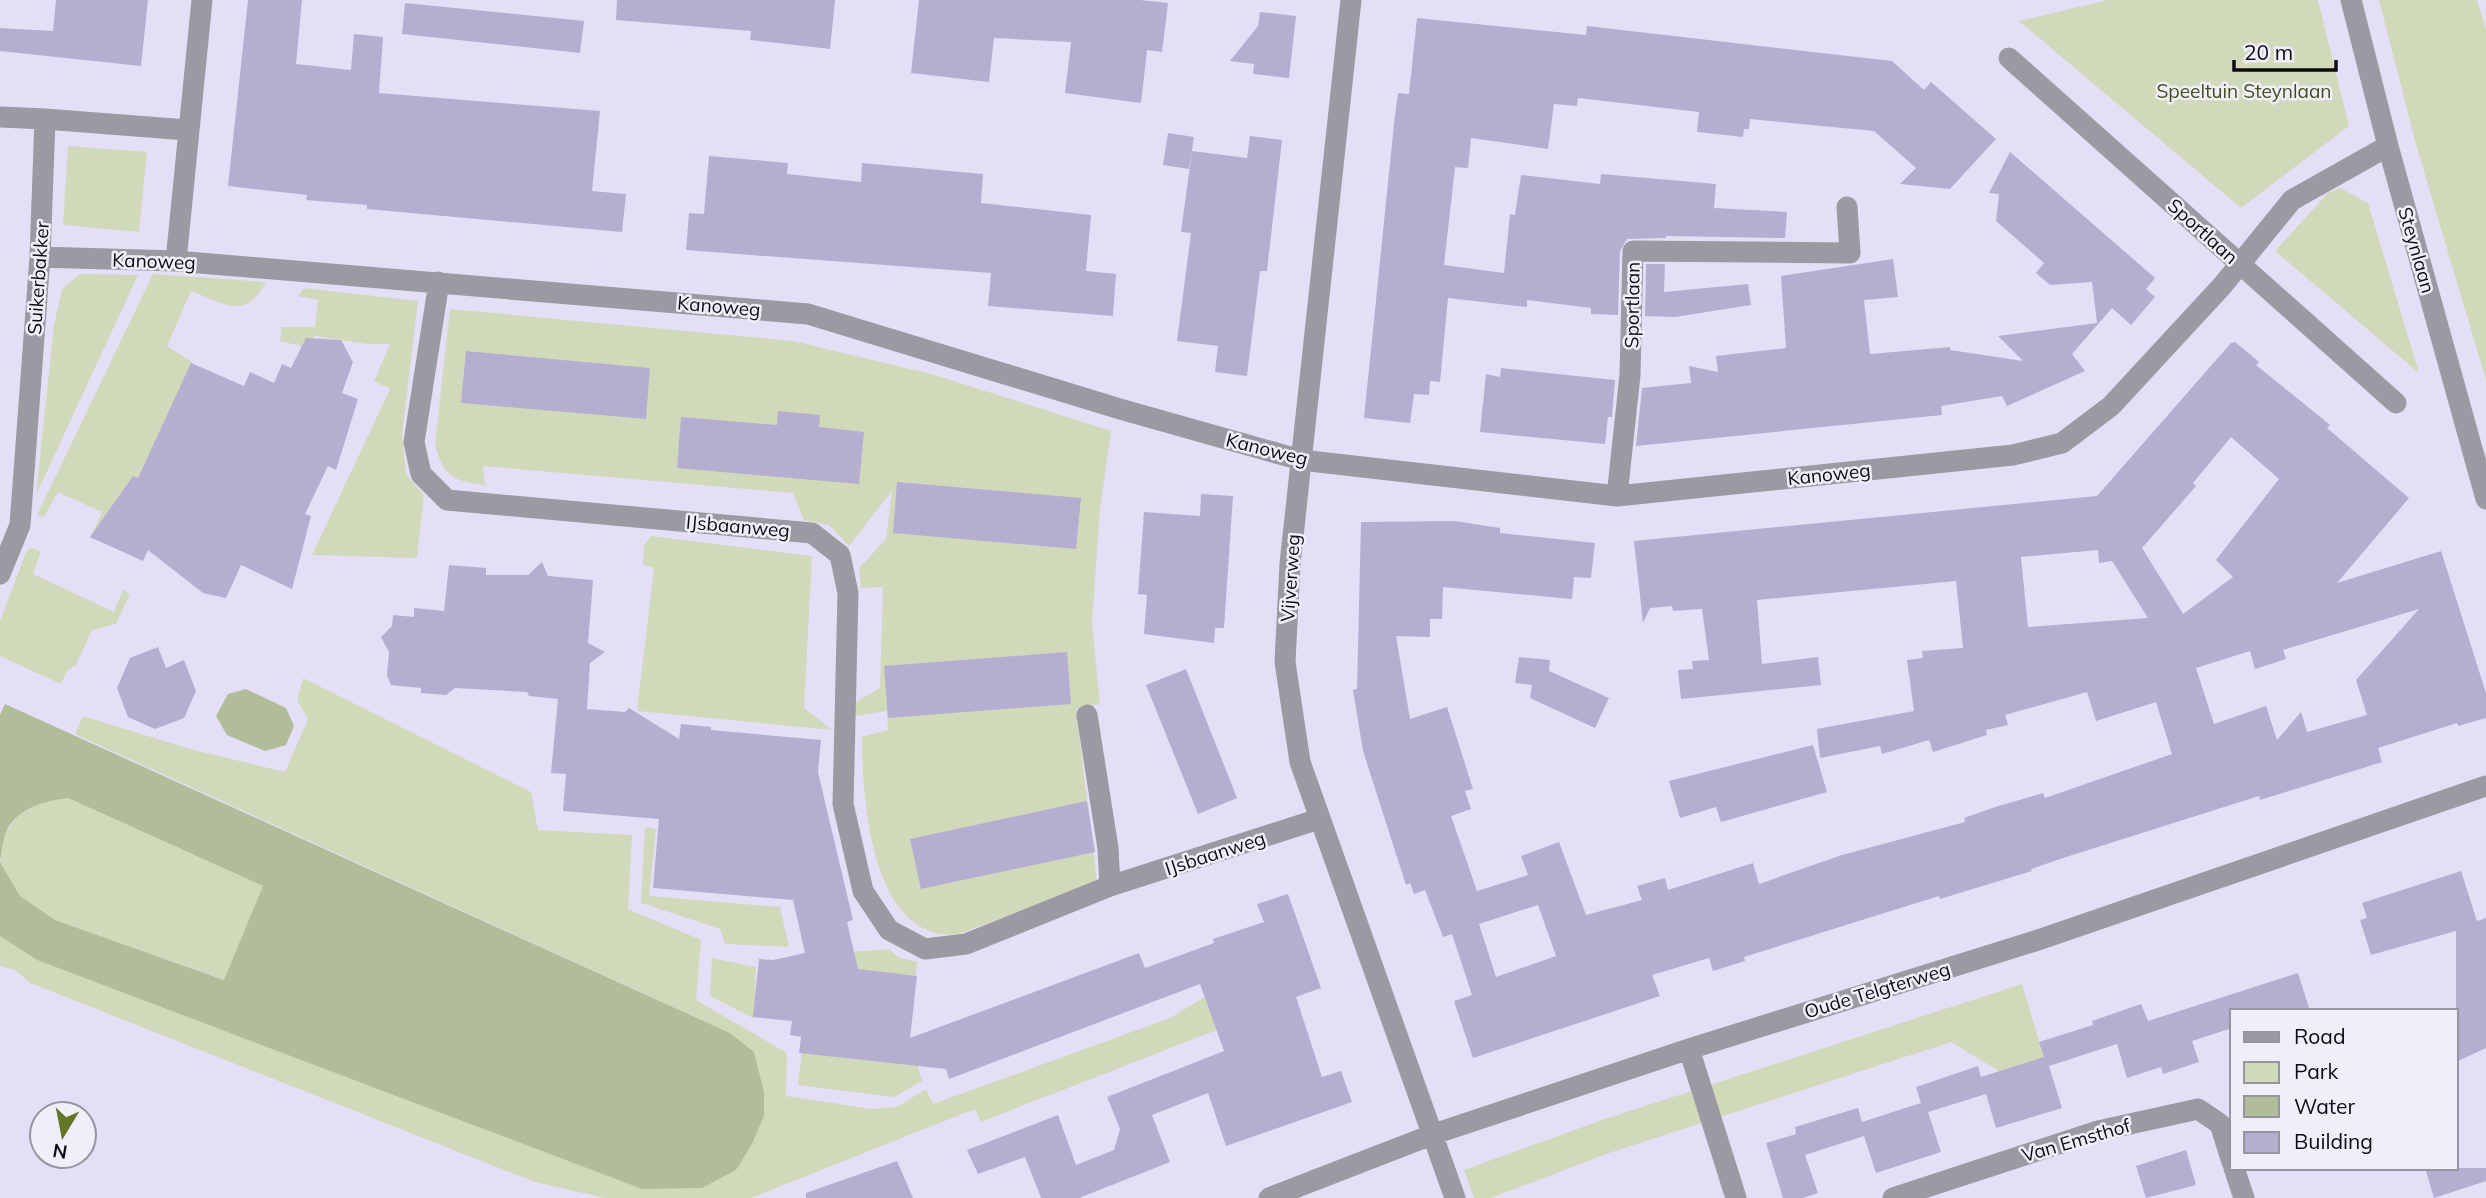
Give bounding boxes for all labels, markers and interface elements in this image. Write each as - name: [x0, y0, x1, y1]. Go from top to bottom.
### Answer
- scale bar: [2234, 28, 2336, 72]
- text: 20 m: [2244, 39, 2293, 65]
- park label: Speeltuin Steynlaan: [2157, 79, 2331, 103]
- street label: Sportlaan: [2163, 193, 2243, 269]
- street label: Steynlaan: [2393, 204, 2441, 296]
- street label: Suikerbakker: [22, 220, 54, 335]
- street label: Kanoweg: [112, 248, 196, 274]
- street label: Sportlaan: [1619, 262, 1645, 348]
- street label: Kanoweg: [676, 290, 762, 322]
- street label: Kanoweg: [1224, 427, 1310, 471]
- street label: Kanoweg: [1786, 458, 1872, 490]
- street label: IJsbaanweg: [685, 510, 791, 542]
- street label: Vijverweg: [1275, 533, 1305, 623]
- street label: IJsbaanweg: [1162, 826, 1268, 880]
- street label: Oude Telgterweg: [1801, 956, 1953, 1024]
- legend: [2230, 1009, 2458, 1170]
- text: Road: [2294, 1023, 2345, 1049]
- text: Park: [2294, 1058, 2338, 1084]
- text: Water: [2294, 1093, 2355, 1119]
- north arrow: [28, 1100, 98, 1170]
- street label: Van Emsthof: [2019, 1113, 2134, 1167]
- text: Building: [2294, 1128, 2373, 1154]
- text: N: [51, 1139, 69, 1165]

